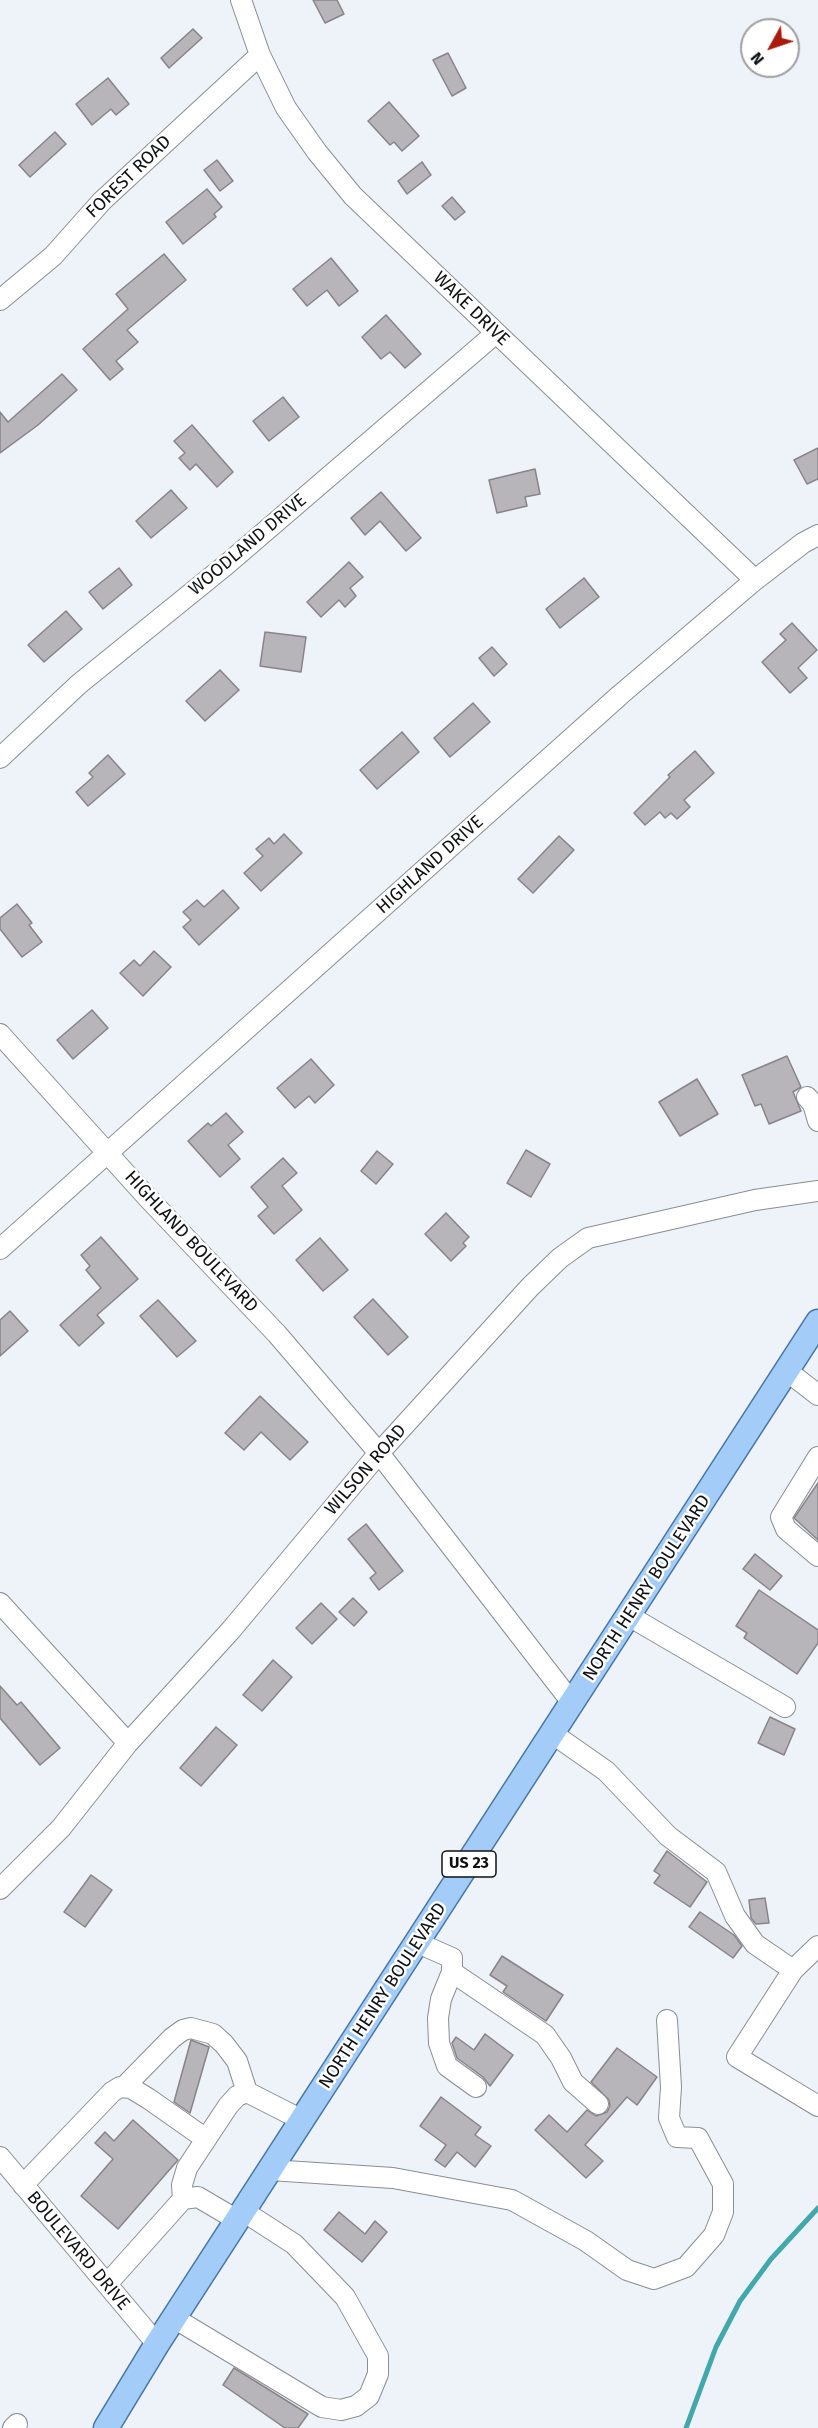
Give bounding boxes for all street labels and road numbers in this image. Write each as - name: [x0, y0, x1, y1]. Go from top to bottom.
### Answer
- street label: FOREST ROAD: [82, 131, 176, 223]
- street label: WAKE DRIVE: [428, 267, 514, 351]
- street label: WOODLAND DRIVE: [185, 490, 311, 600]
- street label: HIGHLAND DRIVE: [372, 811, 488, 919]
- street label: HIGHLAND BOULEVARD: [120, 1167, 262, 1317]
- street label: WILSON ROAD: [321, 1420, 411, 1520]
- street label: NORTH HENRY BOULEVARD: [579, 1491, 715, 1685]
- road number: US 23: [442, 1851, 496, 1877]
- street label: NORTH HENRY BOULEVARD: [315, 1899, 451, 2093]
- street label: BOULEVARD DRIVE: [22, 2187, 134, 2315]

